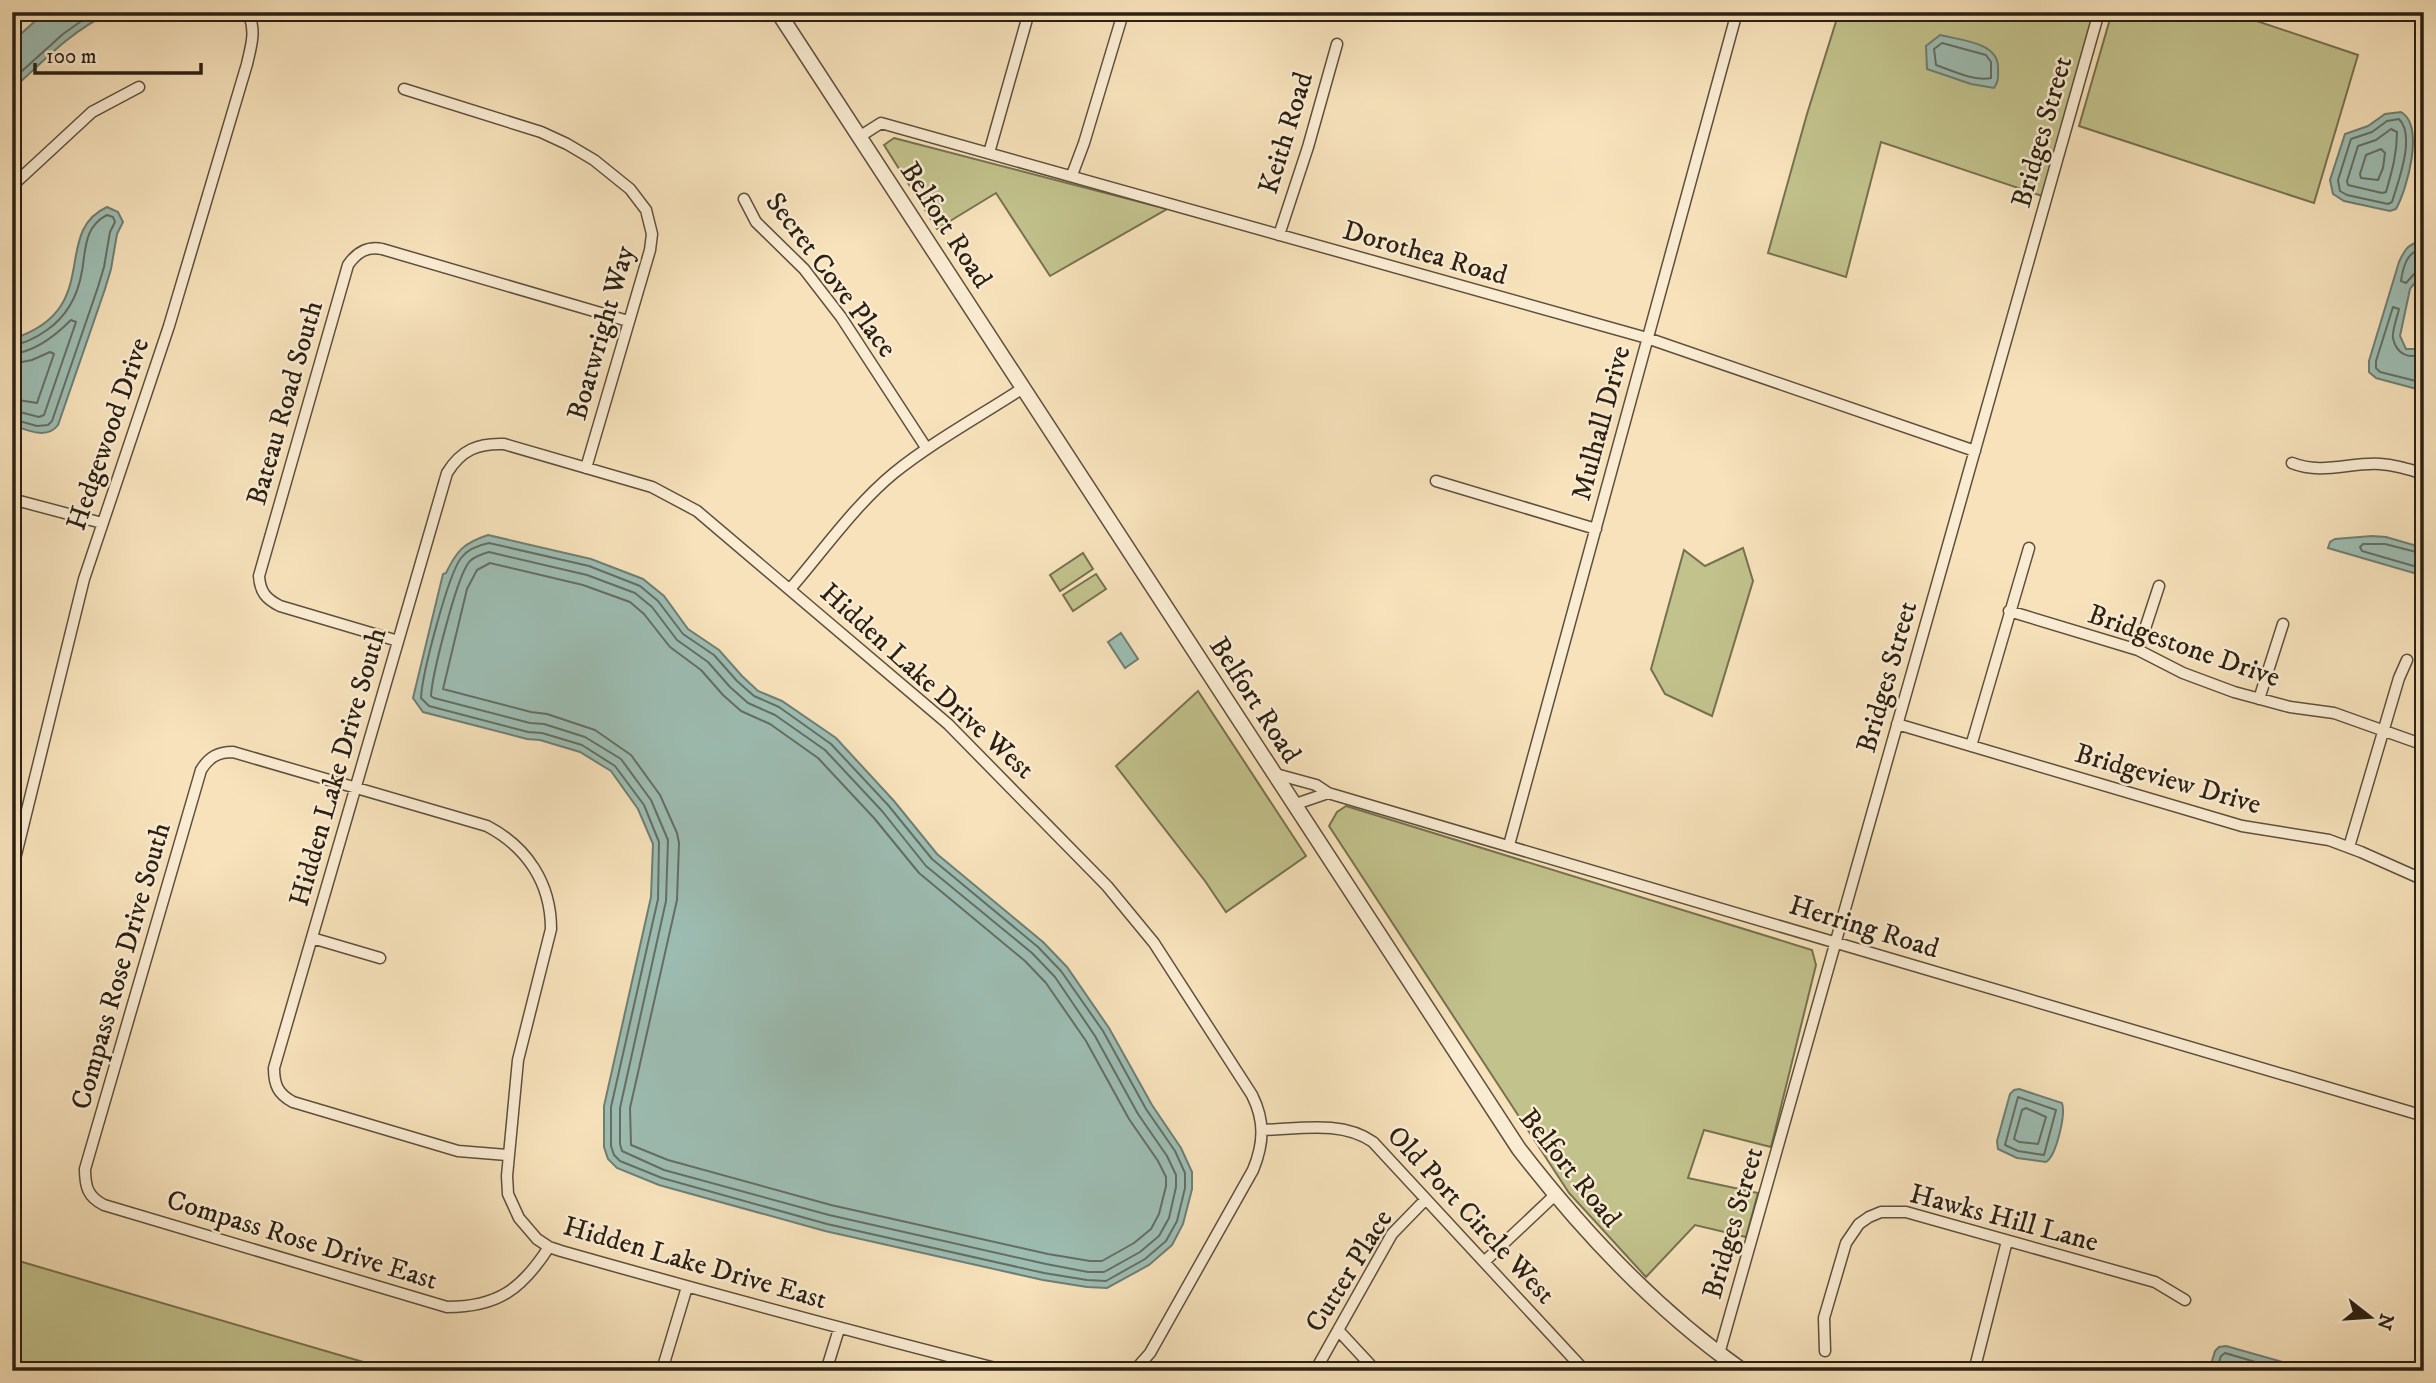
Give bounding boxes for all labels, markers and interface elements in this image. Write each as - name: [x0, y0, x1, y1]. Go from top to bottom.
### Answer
- scale bar: [35, 32, 201, 76]
- text: 100 m: [46, 44, 97, 70]
- street label: Bridges Street: [2004, 52, 2080, 212]
- street label: Keith Road: [1251, 68, 1321, 198]
- street label: Belfort Road: [892, 155, 1000, 295]
- street label: Secret Cove Place: [758, 186, 904, 364]
- street label: Dorothea Road: [1339, 213, 1511, 293]
- street label: Boatwright Way: [559, 241, 643, 424]
- street label: Bateau Road South: [239, 296, 331, 509]
- street label: Hedgewood Drive: [59, 333, 157, 535]
- street label: Mulhall Drive: [1564, 342, 1638, 504]
- street label: Hidden Lake Drive West: [812, 575, 1042, 787]
- street label: Bridges Street: [1849, 597, 1925, 757]
- street label: Bridgestone Drive: [2083, 597, 2285, 695]
- street label: Hidden Lake Drive South: [281, 623, 395, 910]
- street label: Belfort Road: [1201, 630, 1309, 770]
- street label: Bridgeview Drive: [2071, 736, 2265, 822]
- street label: Compass Rose Drive South: [63, 818, 179, 1113]
- street label: Herring Road: [1785, 888, 1943, 966]
- street label: Belfort Road: [1511, 1101, 1629, 1235]
- street label: Old Port Circle West: [1379, 1119, 1563, 1311]
- street label: Bridges Street: [1695, 1143, 1771, 1303]
- street label: Hawks Hill Lane: [1906, 1176, 2102, 1260]
- street label: Compass Rose Drive East: [162, 1182, 442, 1298]
- street label: Cutter Place: [1298, 1203, 1400, 1339]
- street label: Hidden Lake Drive East: [559, 1209, 831, 1317]
- north arrow: [2334, 1282, 2404, 1352]
- text: N: [2371, 1311, 2398, 1333]

